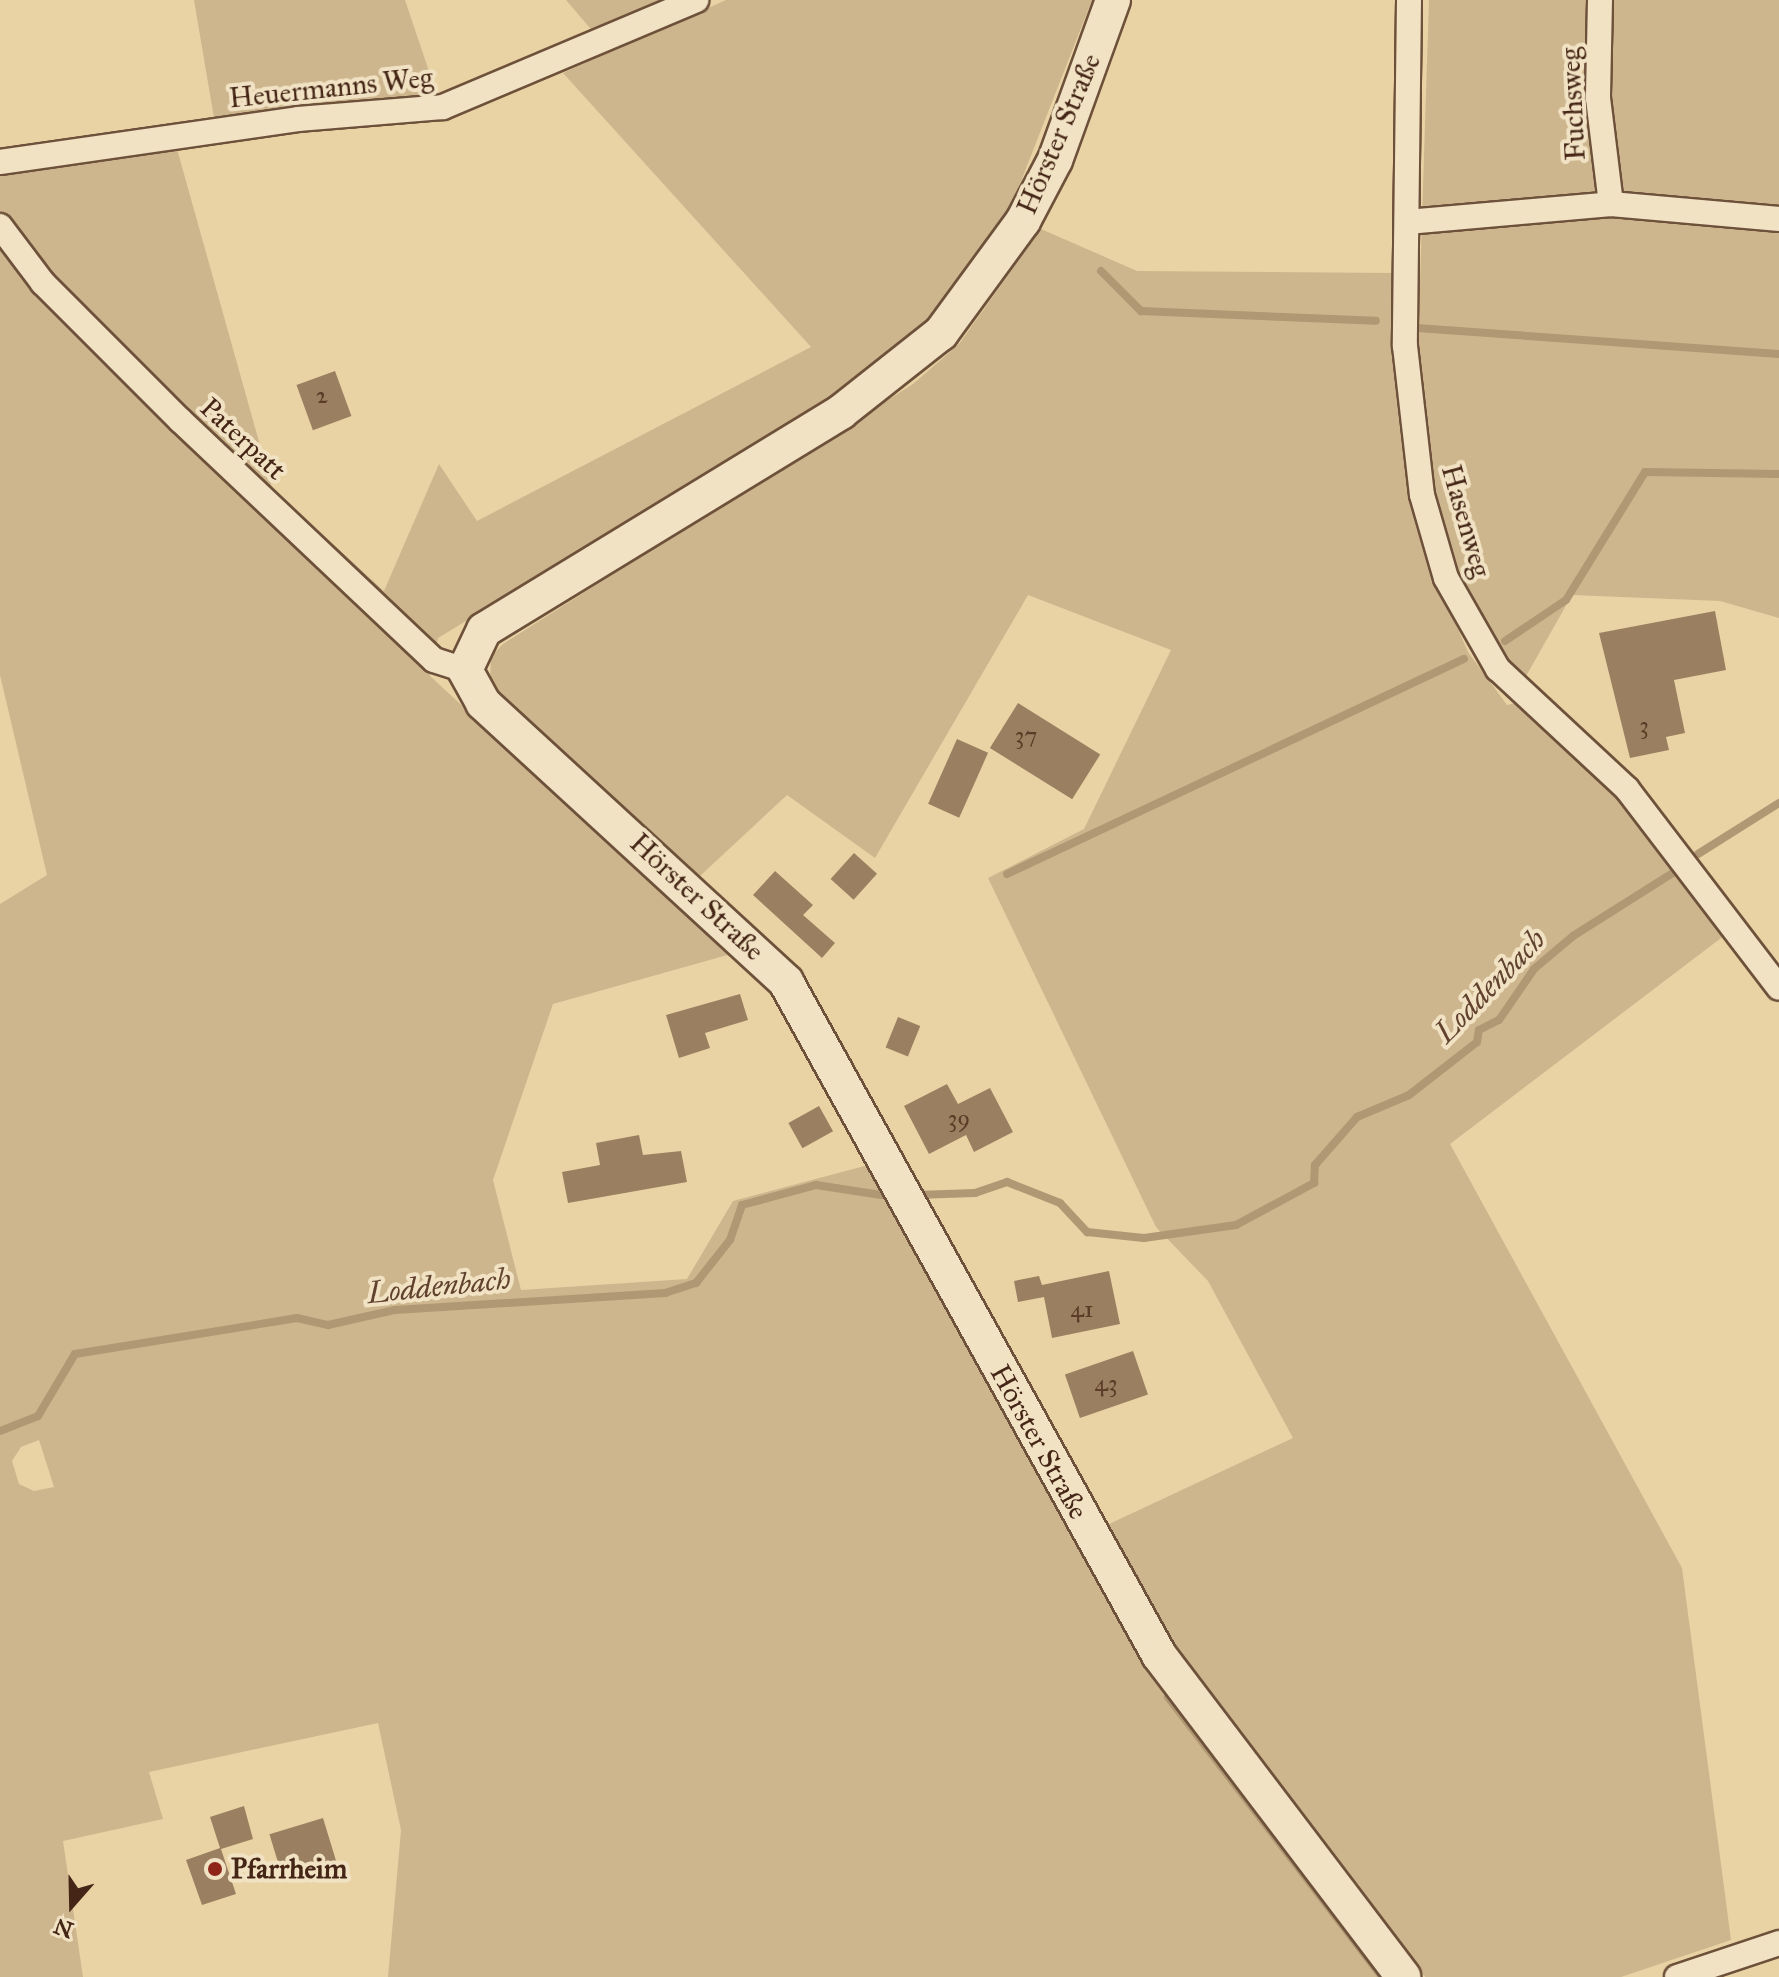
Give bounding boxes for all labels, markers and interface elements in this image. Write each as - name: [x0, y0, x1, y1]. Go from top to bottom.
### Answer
- street label: Fuchsweg: [1553, 47, 1593, 161]
- street label: Hörster Straße: [1010, 49, 1108, 219]
- street label: Heuermanns Weg: [227, 61, 435, 115]
- house number: 2: [316, 382, 328, 410]
- street label: Paterpatt: [193, 391, 293, 487]
- street label: Hasenweg: [1434, 461, 1498, 581]
- house number: 3: [1639, 712, 1649, 740]
- house number: 37: [1015, 722, 1037, 750]
- street label: Hörster Straße: [623, 826, 771, 968]
- water label: Loddenbach: [1427, 922, 1553, 1050]
- house number: 39: [948, 1105, 970, 1133]
- water label: Loddenbach: [366, 1261, 512, 1311]
- house number: 41: [1071, 1296, 1093, 1324]
- street label: Hörster Straße: [983, 1359, 1095, 1525]
- house number: 43: [1095, 1370, 1117, 1398]
- place label: Pfarrheim: [231, 1852, 347, 1886]
- marker: Pfarrheim: [206, 1860, 224, 1878]
- north arrow: [32, 1865, 112, 1945]
- text: N: [50, 1912, 77, 1944]

